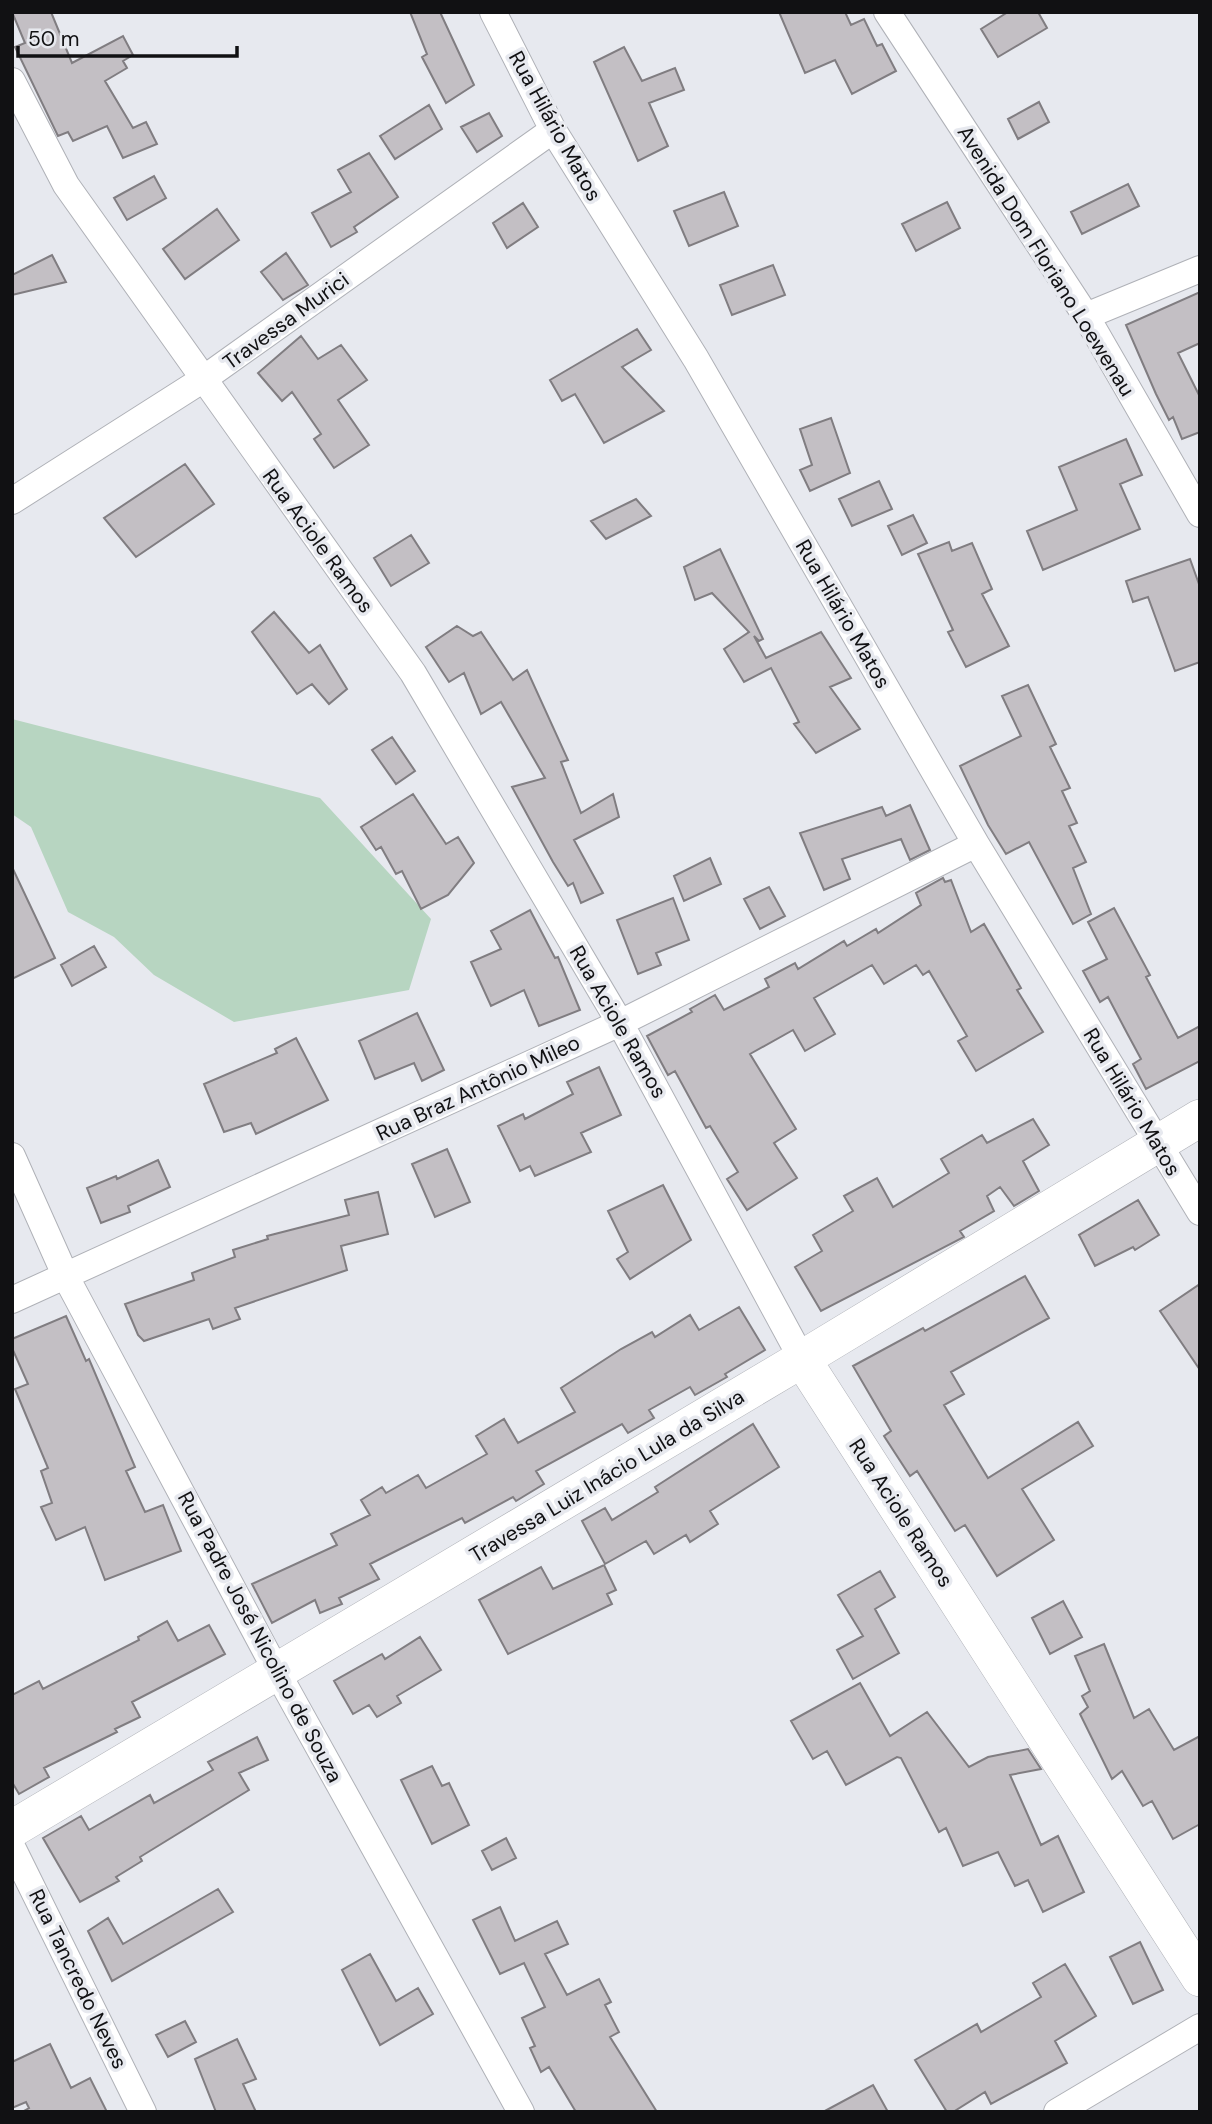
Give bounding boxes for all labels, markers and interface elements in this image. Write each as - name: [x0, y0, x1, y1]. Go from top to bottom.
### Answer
- scale bar: [18, 14, 236, 58]
- text: 50 m: [28, 25, 79, 53]
- street label: Rua Hilário Matos: [502, 46, 608, 206]
- street label: Avenida Dom Floriano Loewenau: [951, 120, 1141, 402]
- street label: Travessa Murici: [217, 266, 355, 376]
- street label: Rua Aciole Ramos: [256, 463, 380, 619]
- street label: Rua Hilário Matos: [789, 534, 897, 694]
- street label: Rua Aciole Ramos: [563, 941, 673, 1103]
- street label: Rua Hilário Matos: [1077, 1023, 1187, 1181]
- street label: Rua Braz Antônio Mileo: [372, 1028, 584, 1148]
- street label: Travessa Luiz Inácio Lula da Silva: [465, 1383, 749, 1569]
- street label: Rua Aciole Ramos: [842, 1433, 960, 1593]
- street label: Rua Padre José Nicolino de Souza: [171, 1487, 349, 1787]
- street label: Rua Tancredo Neves: [22, 1884, 134, 2074]

